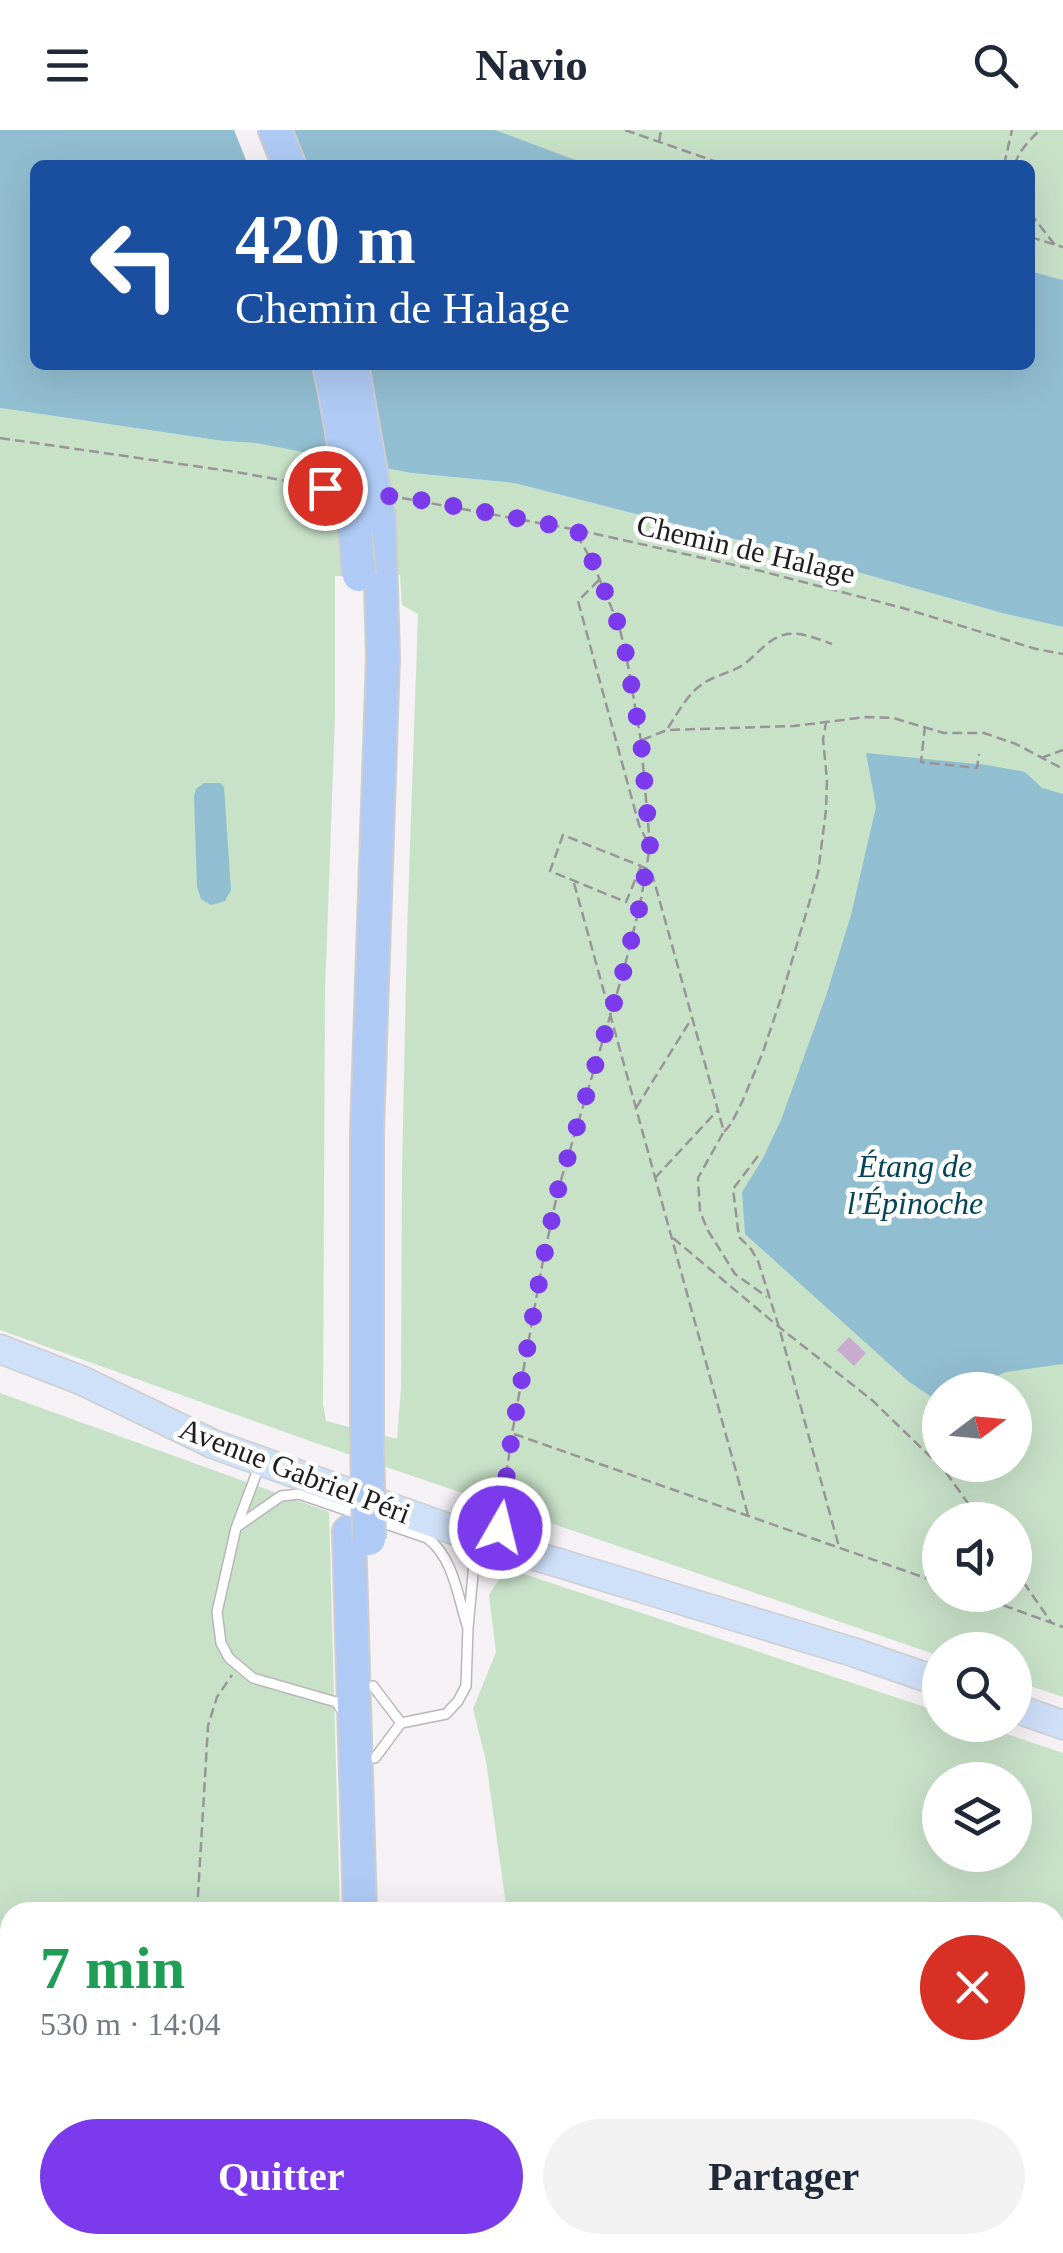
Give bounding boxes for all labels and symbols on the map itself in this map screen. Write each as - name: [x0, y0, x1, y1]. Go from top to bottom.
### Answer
- pin: [283, 446, 368, 531]
- street label: Chemin de Halage: [634, 507, 859, 590]
- water label: Étang de l'Épinoche: [847, 1148, 983, 1221]
- north arrow: [922, 1372, 1032, 1482]
- street label: Avenue Gabriel Péri: [175, 1411, 415, 1530]
- position arrow: [448, 1476, 552, 1580]

